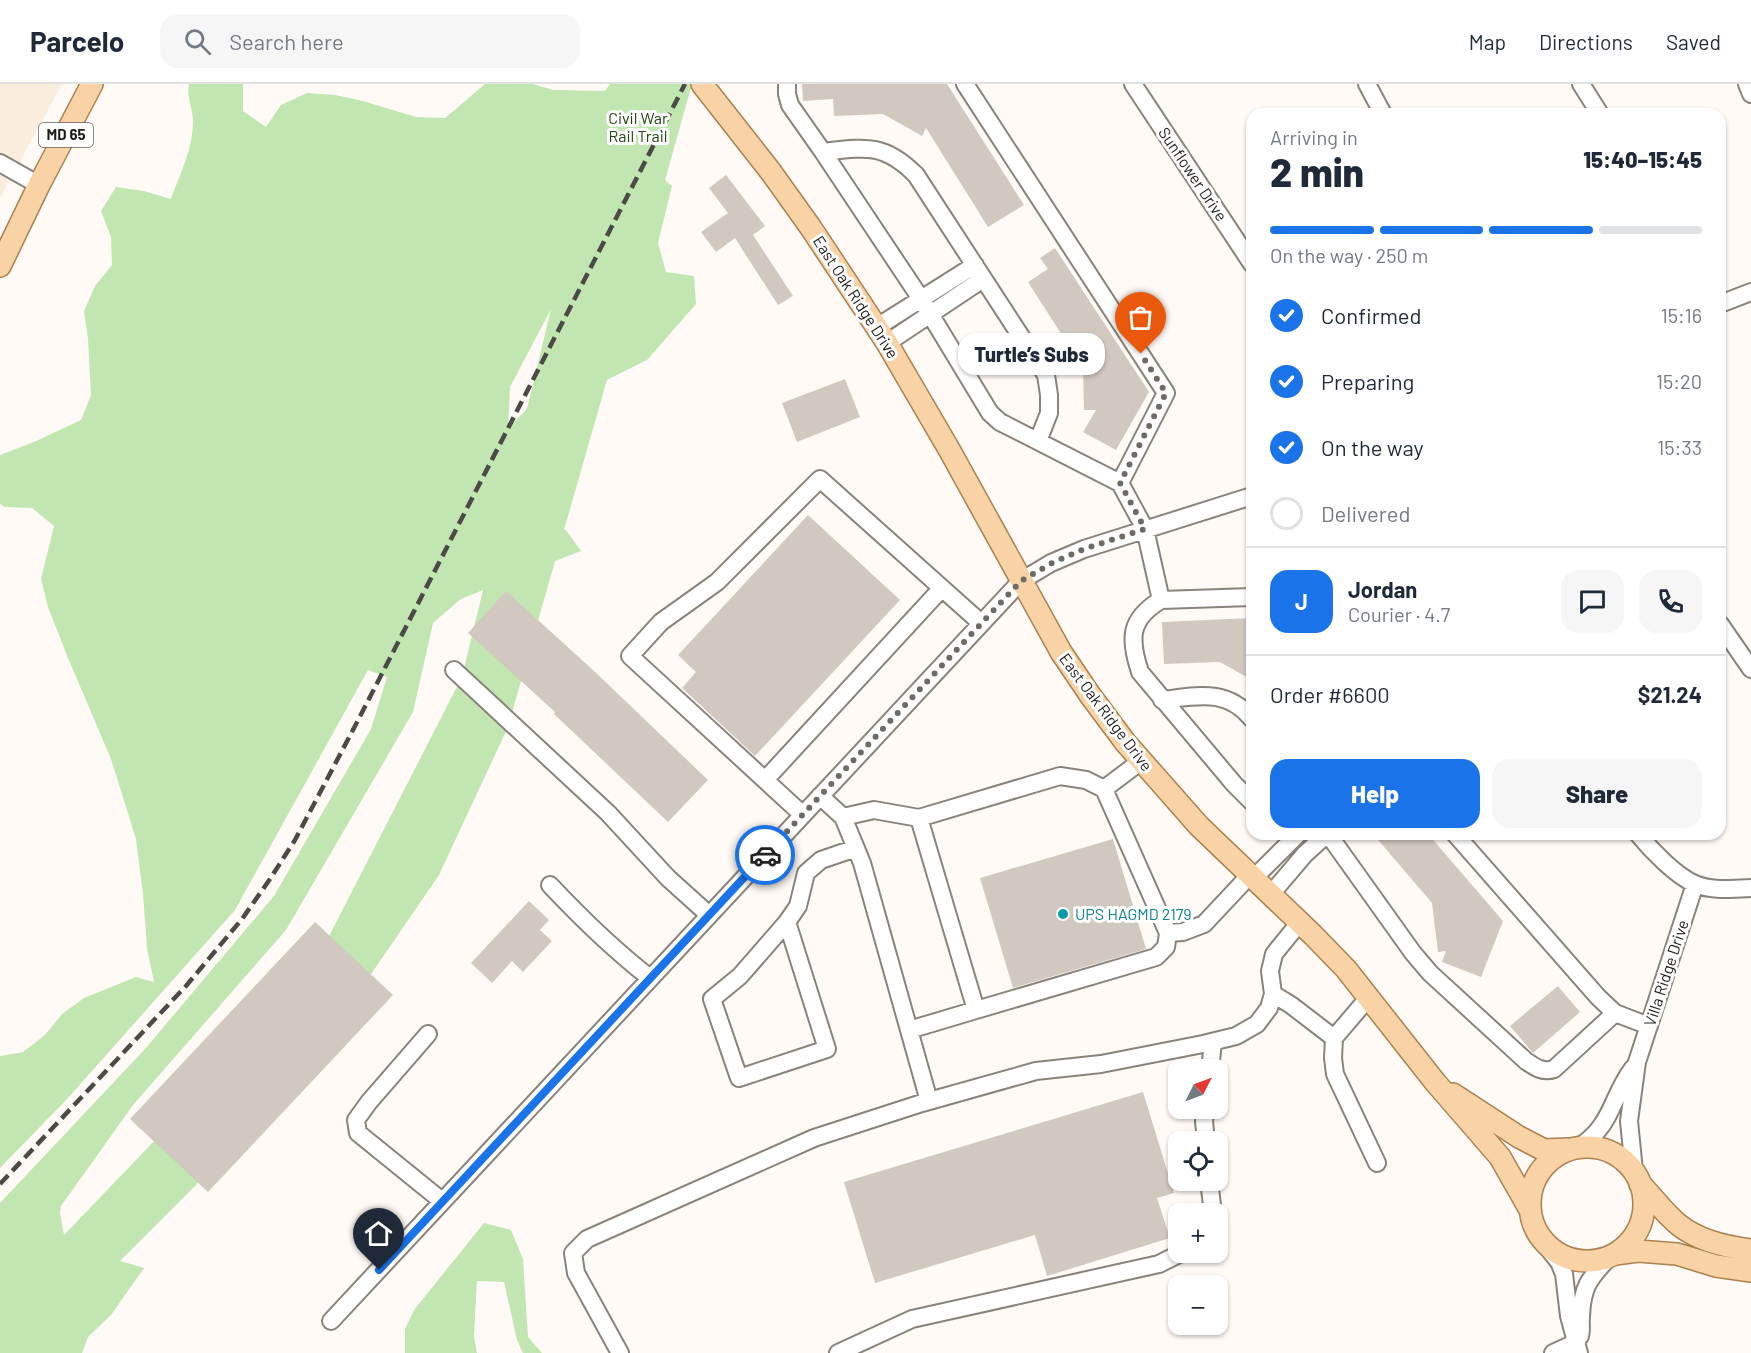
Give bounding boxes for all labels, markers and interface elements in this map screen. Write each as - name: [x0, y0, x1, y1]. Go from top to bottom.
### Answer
- search box: [160, 14, 580, 68]
- text: Parcelo: [30, 24, 124, 58]
- icon: search: [181, 25, 214, 58]
- text: Search here: [229, 28, 344, 54]
- text: Map: [1469, 29, 1506, 54]
- text: Directions: [1539, 29, 1633, 54]
- text: Saved: [1666, 29, 1721, 54]
- park label: Civil War Rail Trail: [608, 108, 668, 145]
- road number: MD 65: [39, 123, 93, 147]
- street label: Sunflower Drive: [1155, 123, 1232, 224]
- text: Arriving in: [1270, 125, 1358, 149]
- text: 15:40–15:45: [1583, 146, 1702, 172]
- text: 2 min: [1270, 148, 1364, 195]
- street label: East Oak Ridge Drive: [810, 232, 903, 362]
- text: On the way · 250 m: [1270, 243, 1428, 267]
- pin: [1115, 292, 1166, 354]
- icon: check: [1270, 299, 1303, 332]
- icon: bag: [1124, 301, 1157, 334]
- text: Confirmed: [1321, 302, 1421, 328]
- text: 15:16: [1661, 303, 1702, 327]
- callout: Turtle’s Subs: [958, 333, 1105, 375]
- text: Turtle’s Subs: [974, 342, 1089, 366]
- icon: check: [1270, 365, 1303, 398]
- text: Preparing: [1321, 368, 1414, 394]
- text: 15:20: [1656, 369, 1702, 393]
- icon: check: [1270, 431, 1303, 464]
- text: On the way: [1321, 434, 1424, 460]
- text: 15:33: [1657, 435, 1702, 459]
- text: Delivered: [1321, 500, 1410, 526]
- button: chat: [1561, 570, 1624, 633]
- button: phone: [1639, 570, 1702, 633]
- text: Jordan: [1348, 576, 1417, 602]
- text: J: [1295, 588, 1308, 614]
- text: Courier · 4.7: [1348, 602, 1450, 626]
- street label: East Oak Ridge Drive: [1056, 649, 1157, 774]
- text: Order #6600: [1270, 681, 1390, 707]
- text: $21.24: [1638, 681, 1702, 707]
- button: Help: [1270, 759, 1480, 828]
- button: Share: [1492, 759, 1702, 828]
- courier: [735, 825, 795, 885]
- icon: car: [749, 839, 782, 872]
- place label: UPS HAGMD 2179: [1075, 904, 1192, 923]
- marker: UPS HAGMD 2179: [1056, 907, 1070, 921]
- street label: Villa Ridge Drive: [1639, 917, 1692, 1028]
- north arrow: [1168, 1059, 1228, 1119]
- map controls: [1168, 1059, 1228, 1335]
- button: locate: [1168, 1131, 1228, 1191]
- button: +: [1168, 1203, 1228, 1263]
- pin: [353, 1208, 404, 1270]
- icon: home: [362, 1217, 395, 1250]
- button: −: [1168, 1275, 1228, 1335]

